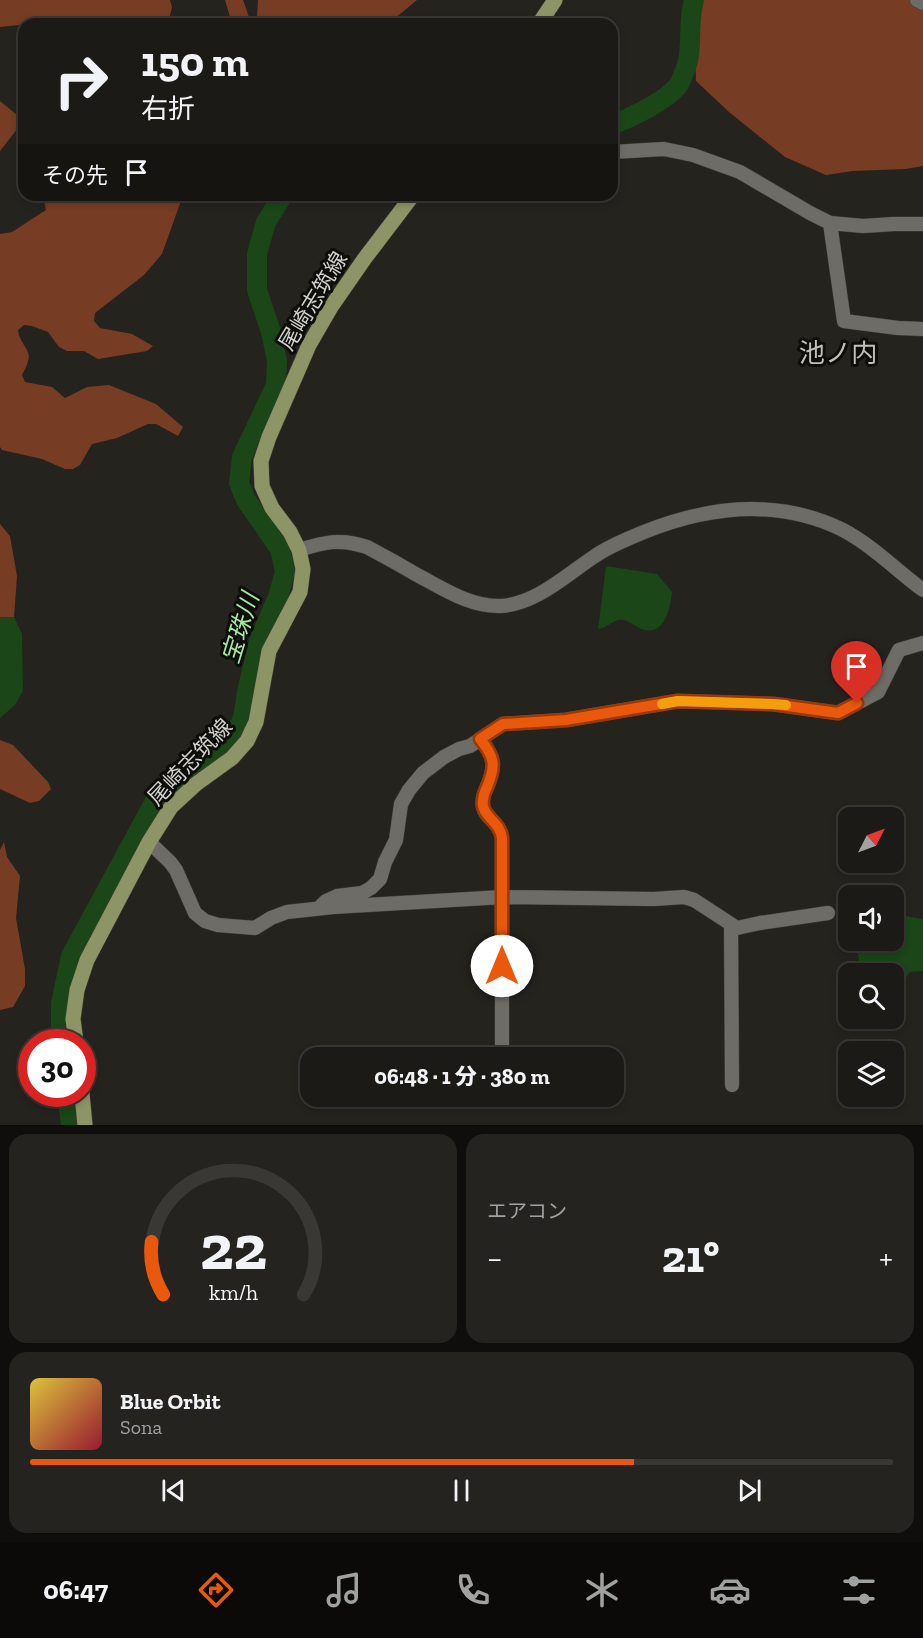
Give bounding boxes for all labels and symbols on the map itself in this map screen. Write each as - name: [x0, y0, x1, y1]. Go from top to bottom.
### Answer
- street label: 尾崎志筑線: [273, 247, 353, 355]
- district label: 池ノ内: [799, 337, 877, 369]
- water label: 宝珠川: [216, 586, 265, 667]
- pin: [831, 641, 882, 703]
- street label: 尾崎志筑線: [142, 713, 238, 811]
- north arrow: [838, 807, 904, 873]
- position arrow: [470, 934, 534, 998]
- speed limit sign: 30: [18, 1029, 96, 1107]

